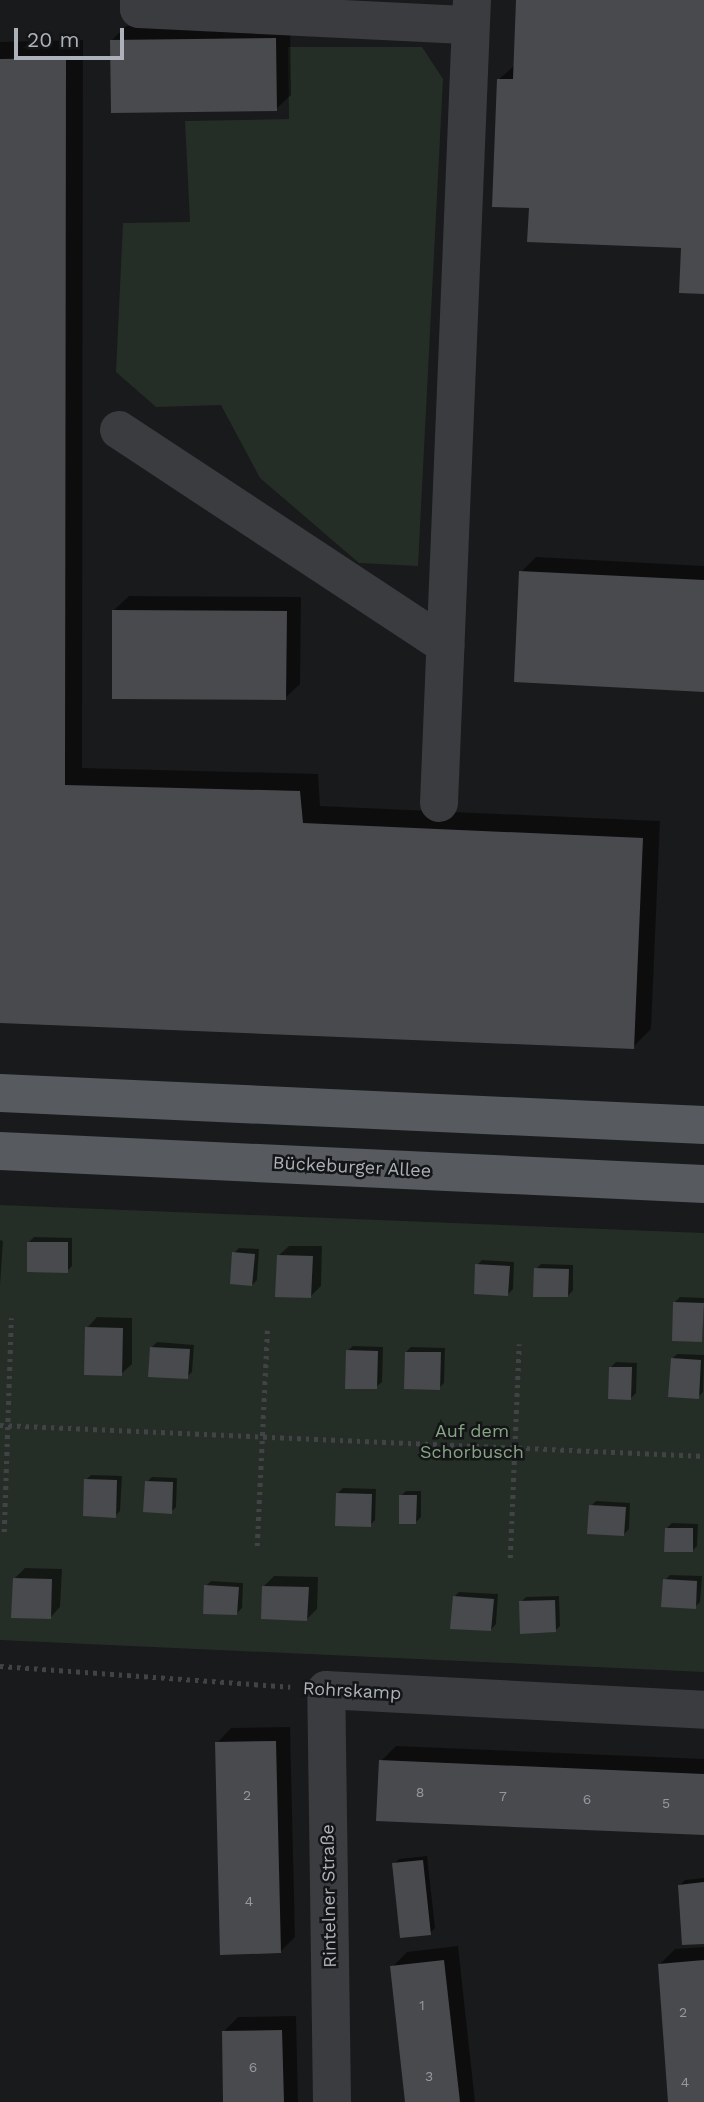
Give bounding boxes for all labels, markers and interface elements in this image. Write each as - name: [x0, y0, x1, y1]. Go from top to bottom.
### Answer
- scale bar: [18, 14, 128, 58]
- text: 20 m: [27, 27, 79, 52]
- street label: Bückeburger Allee: [272, 1152, 432, 1182]
- park label: Auf dem Schorbusch: [420, 1421, 524, 1464]
- street label: Rohrskamp: [302, 1678, 402, 1704]
- house number: 8: [416, 1784, 424, 1800]
- house number: 2: [243, 1787, 251, 1803]
- house number: 7: [499, 1788, 507, 1804]
- house number: 6: [583, 1791, 591, 1807]
- house number: 5: [662, 1795, 670, 1811]
- street label: Rintelner Straße: [317, 1824, 341, 1968]
- house number: 4: [245, 1893, 253, 1909]
- house number: 1: [419, 1997, 425, 2013]
- house number: 2: [679, 2004, 687, 2020]
- house number: 6: [249, 2059, 257, 2075]
- house number: 3: [425, 2068, 433, 2084]
- house number: 4: [681, 2074, 689, 2090]

